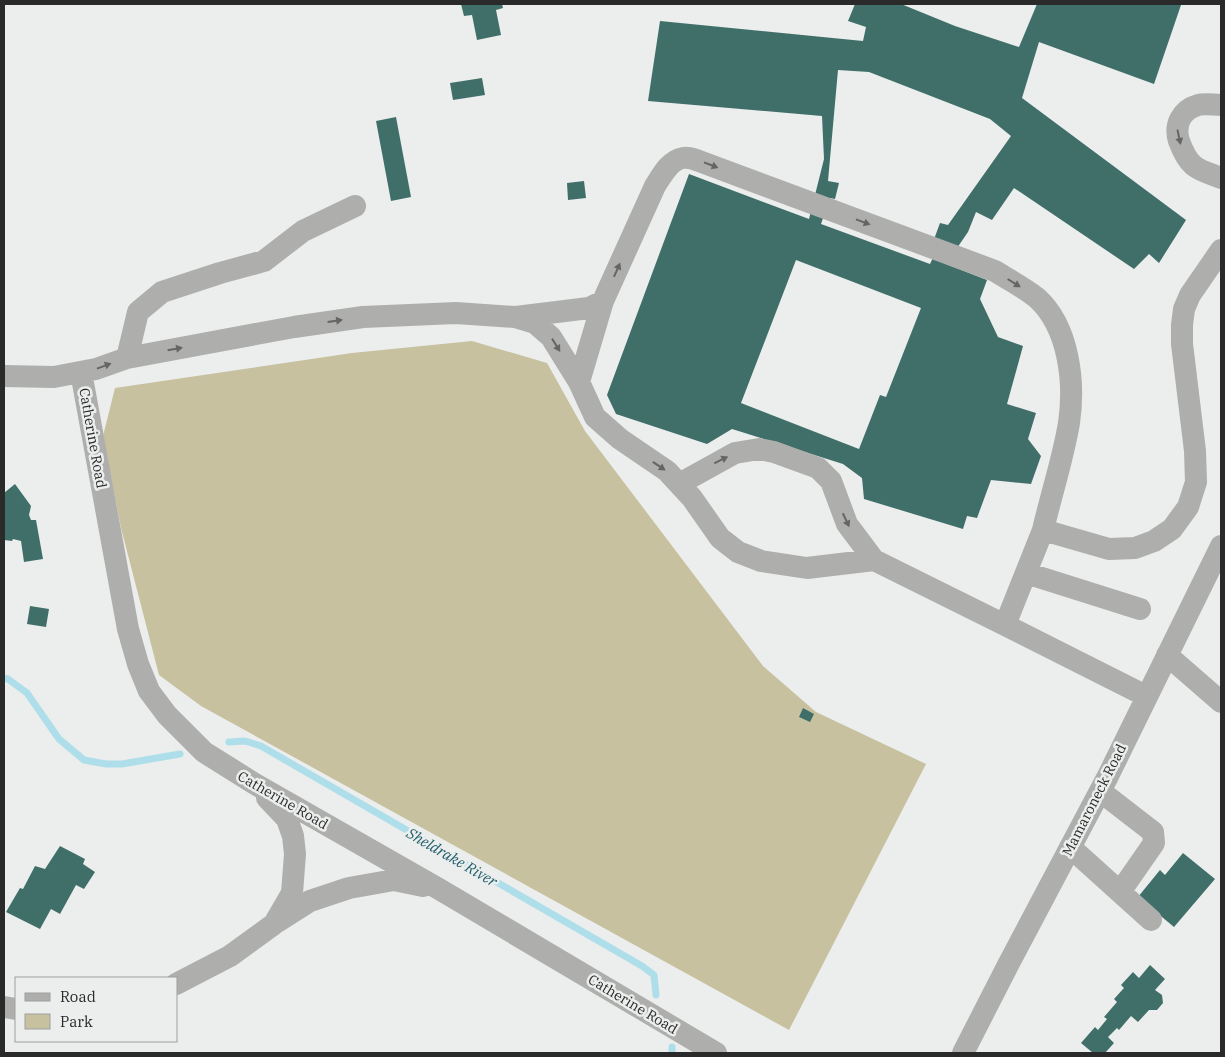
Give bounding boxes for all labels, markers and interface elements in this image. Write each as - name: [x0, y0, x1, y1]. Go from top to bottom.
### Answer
- one-way arrow: [1175, 129, 1183, 145]
- one-way arrow: [704, 161, 719, 169]
- one-way arrow: [856, 218, 871, 226]
- one-way arrow: [614, 263, 622, 277]
- one-way arrow: [1007, 278, 1020, 287]
- one-way arrow: [327, 317, 343, 325]
- one-way arrow: [552, 339, 561, 352]
- one-way arrow: [167, 344, 183, 352]
- one-way arrow: [97, 362, 112, 370]
- street label: Catherine Road: [75, 387, 111, 490]
- one-way arrow: [714, 456, 728, 464]
- one-way arrow: [652, 461, 666, 471]
- one-way arrow: [843, 513, 851, 527]
- street label: Mamaroneck Road: [1058, 740, 1130, 859]
- street label: Catherine Road: [235, 767, 332, 833]
- water label: Sheldrake River: [402, 823, 501, 891]
- street label: Catherine Road: [585, 970, 681, 1038]
- legend: [15, 977, 178, 1042]
- text: Road: [60, 987, 96, 1006]
- text: Park: [60, 1012, 93, 1031]

